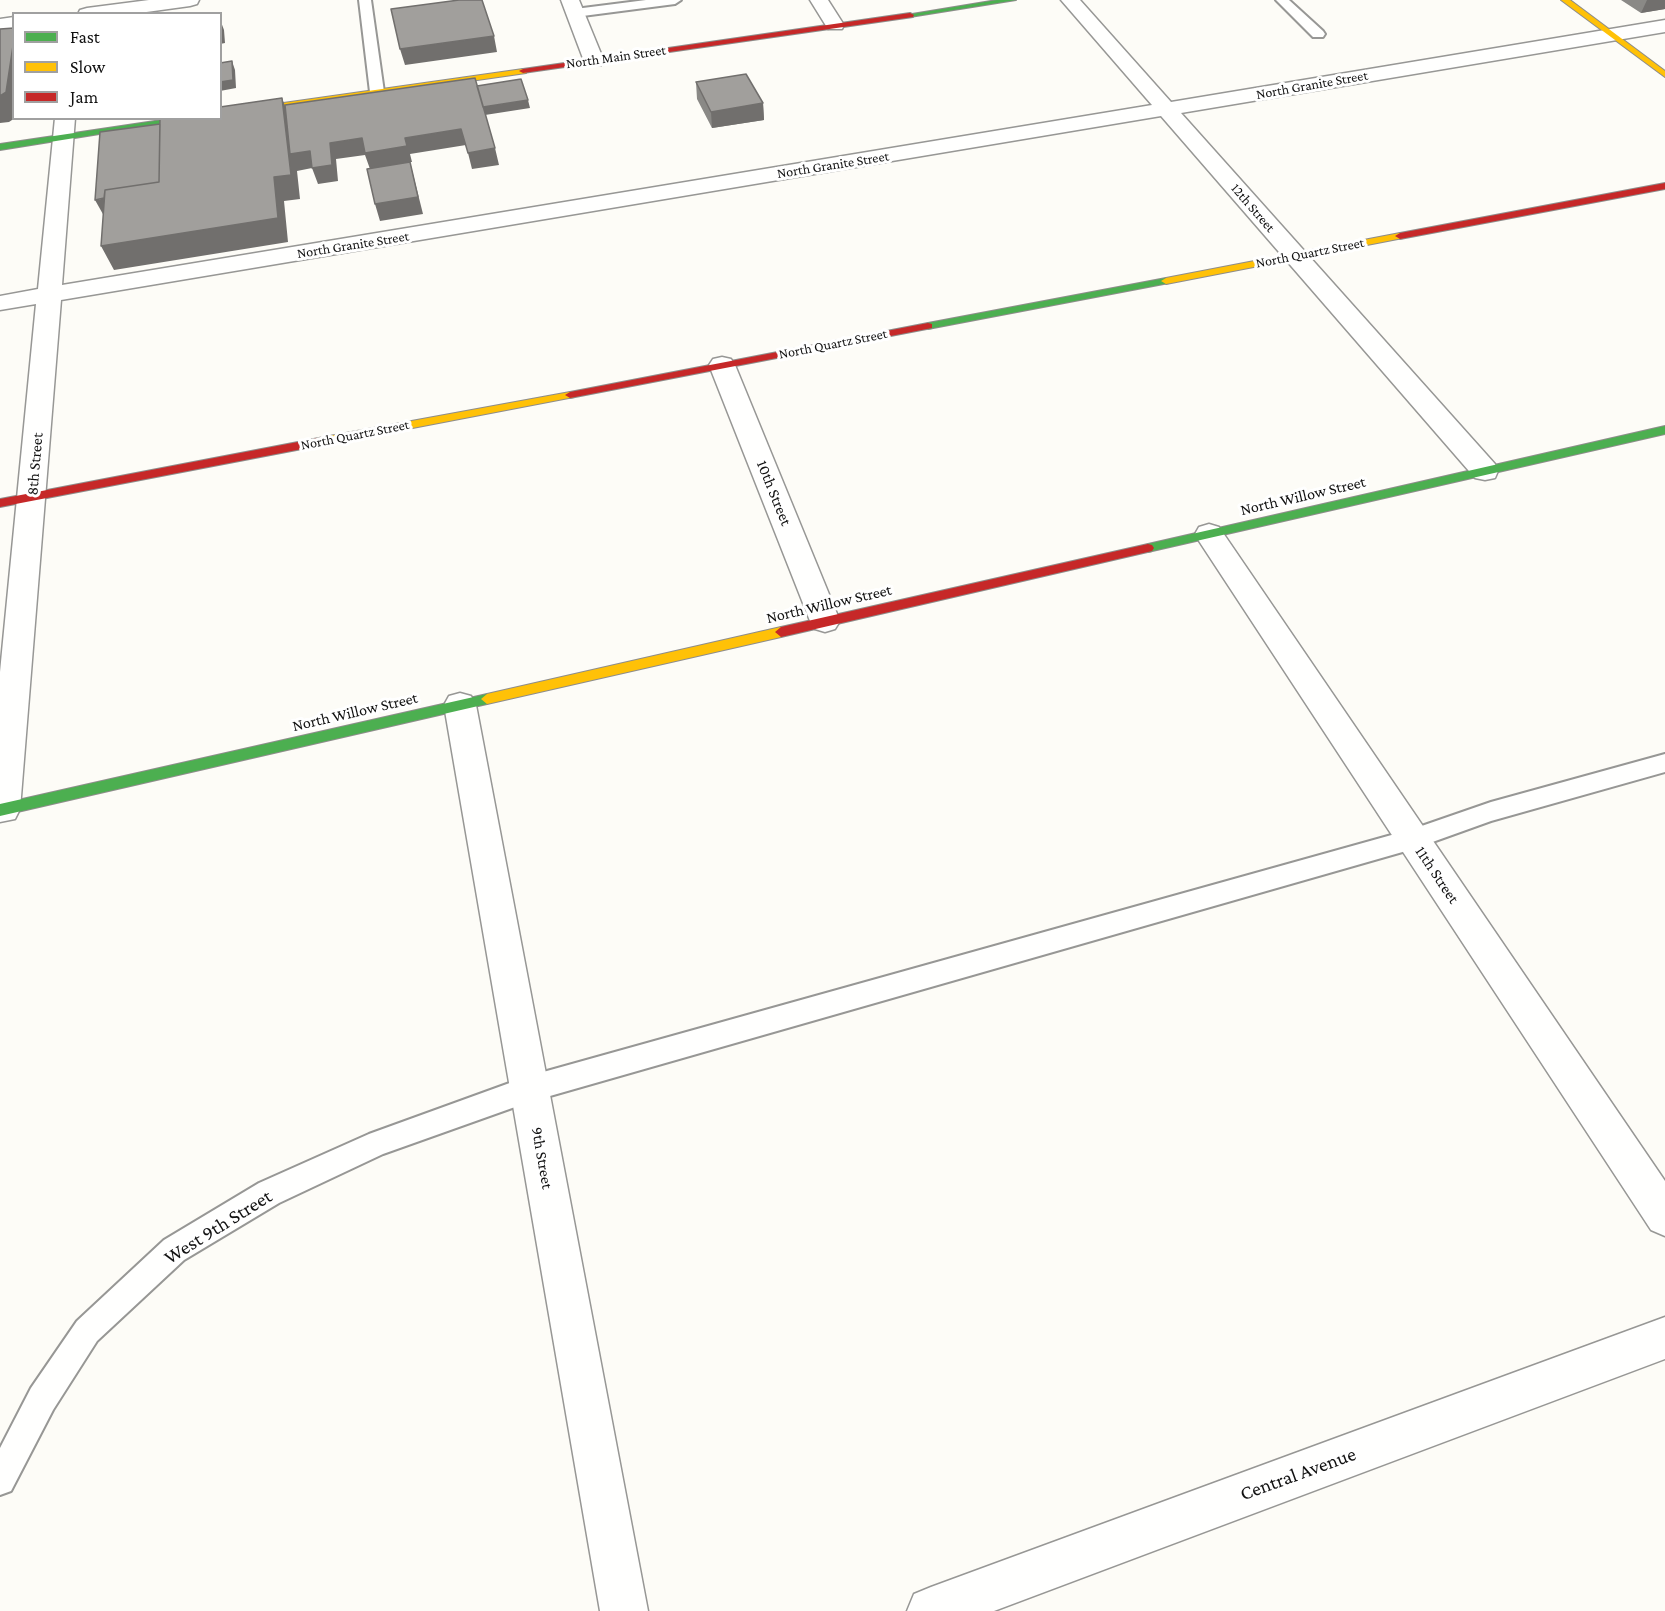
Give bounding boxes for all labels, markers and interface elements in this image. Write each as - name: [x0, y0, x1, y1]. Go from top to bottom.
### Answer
- legend: [12, 12, 222, 120]
- text: Fast: [70, 27, 100, 47]
- street label: North Main Street: [565, 42, 667, 72]
- text: Slow: [70, 57, 105, 77]
- street label: North Granite Street: [1255, 67, 1369, 103]
- text: Jam: [70, 87, 98, 107]
- street label: North Granite Street: [776, 148, 890, 182]
- street label: 12th Street: [1227, 180, 1279, 236]
- street label: North Granite Street: [296, 228, 410, 262]
- street label: North Quartz Street: [1254, 234, 1366, 272]
- street label: North Quartz Street: [777, 325, 889, 363]
- street label: North Quartz Street: [299, 416, 411, 454]
- street label: 8th Street: [23, 432, 47, 496]
- street label: 10th Street: [752, 458, 796, 528]
- street label: North Willow Street: [1238, 472, 1368, 520]
- street label: North Willow Street: [764, 580, 894, 628]
- street label: North Willow Street: [290, 688, 420, 736]
- street label: 11th Street: [1411, 843, 1463, 907]
- street label: 9th Street: [527, 1126, 557, 1190]
- street label: West 9th Street: [160, 1184, 276, 1270]
- street label: Central Avenue: [1237, 1442, 1359, 1506]

